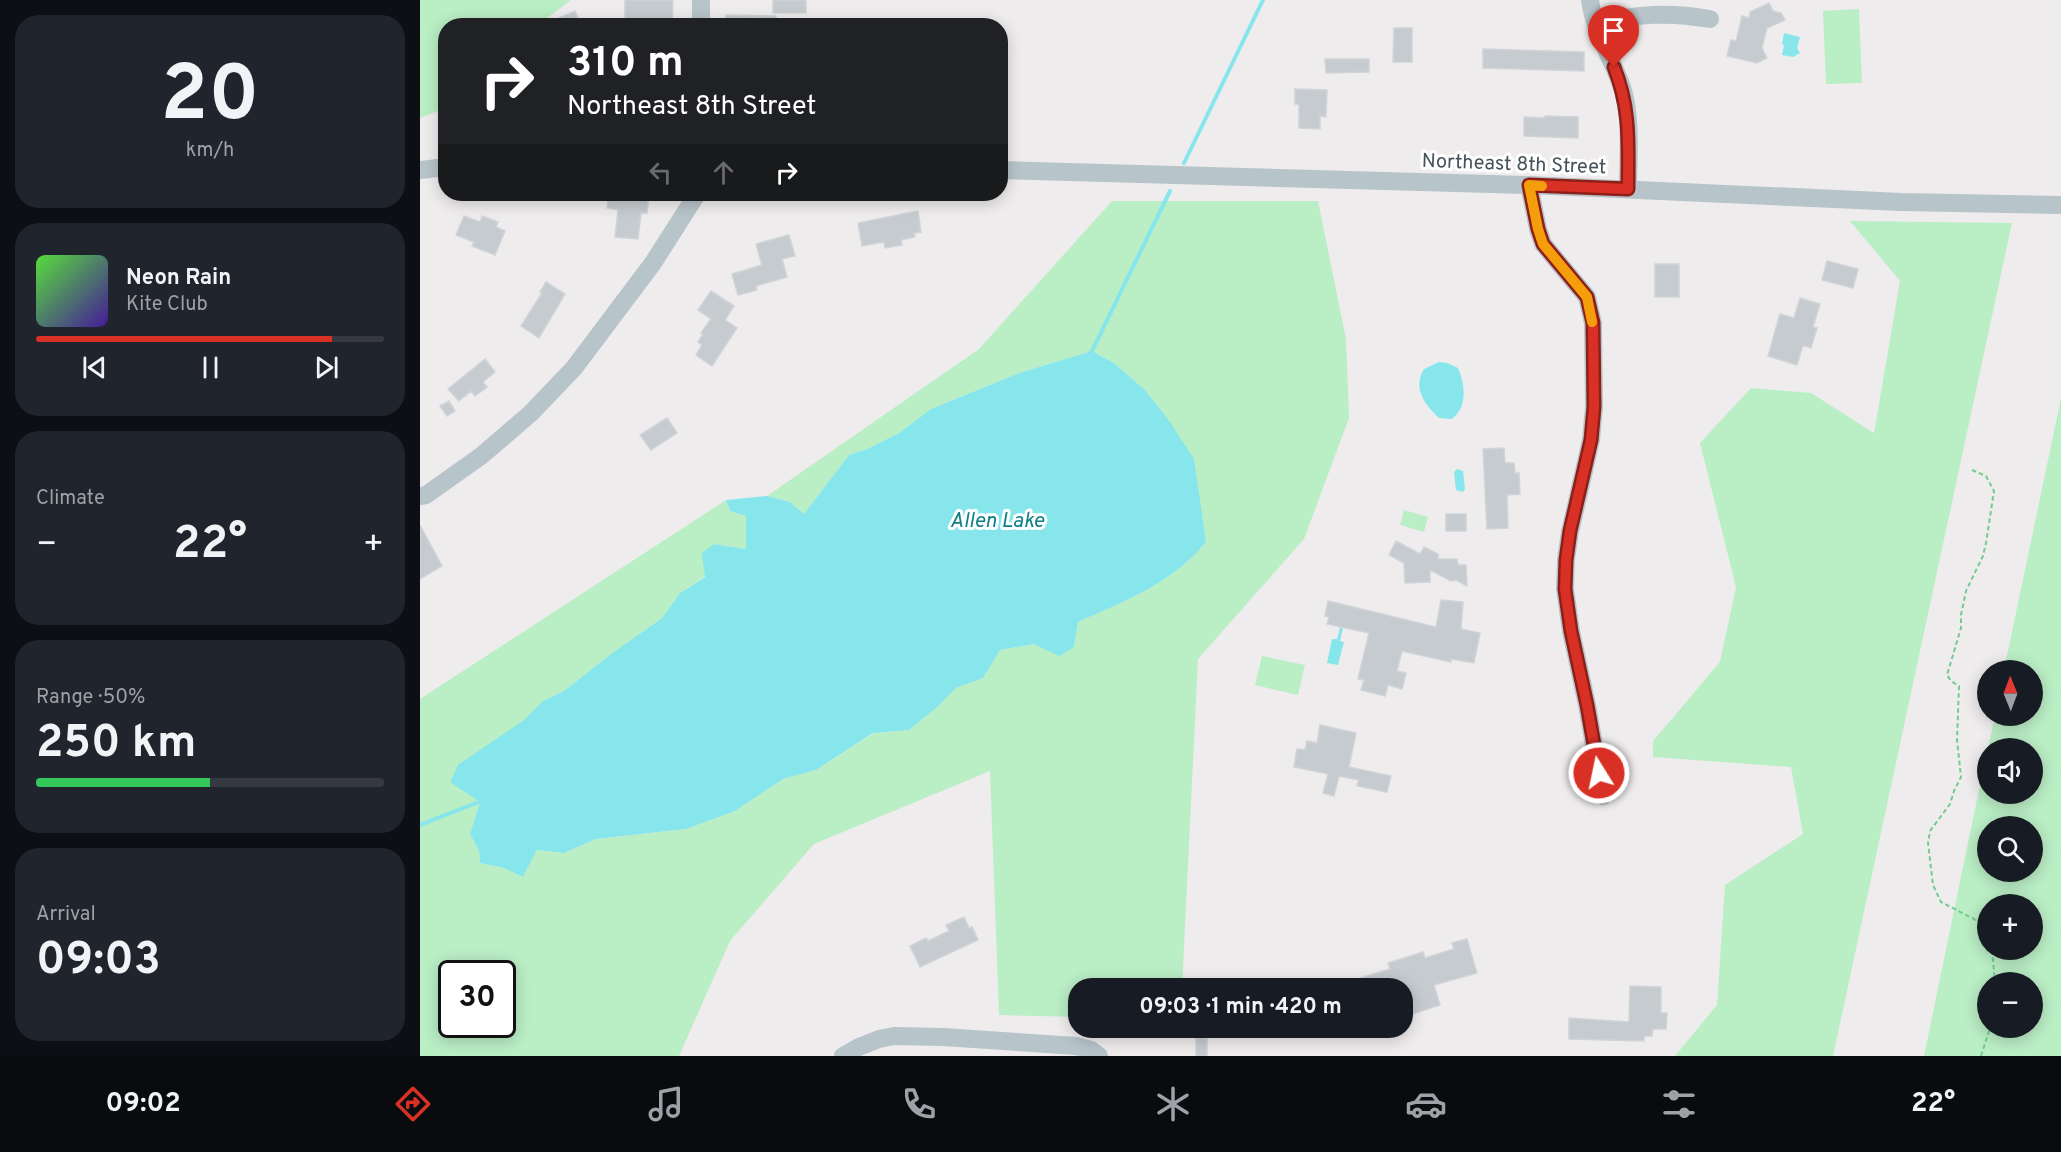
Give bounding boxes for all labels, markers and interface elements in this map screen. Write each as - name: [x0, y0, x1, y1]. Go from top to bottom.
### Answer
- pin: [1588, 5, 1639, 67]
- icon: arrive: [1597, 14, 1630, 47]
- text: 310 m: [567, 38, 684, 91]
- icon: right: [468, 42, 546, 120]
- text: 20: [161, 49, 259, 148]
- text: Northeast 8th Street: [567, 90, 816, 124]
- text: km/h: [186, 138, 234, 164]
- street label: Northeast 8th Street: [1421, 149, 1607, 181]
- icon: left: [644, 156, 677, 189]
- icon: ahead: [707, 156, 740, 189]
- icon: right: [770, 156, 803, 189]
- text: Neon Rain: [126, 265, 231, 292]
- text: Kite Club: [126, 292, 208, 318]
- icon: previous: [78, 351, 111, 384]
- icon: pause: [194, 351, 227, 384]
- icon: next: [310, 351, 343, 384]
- text: Climate: [36, 486, 105, 512]
- water label: Allen Lake: [950, 508, 1045, 535]
- text: 22°: [173, 517, 247, 574]
- text: −: [36, 525, 57, 567]
- text: +: [363, 525, 384, 567]
- north arrow: [1977, 660, 2043, 726]
- map controls: [1977, 660, 2043, 1038]
- text: Range · 50%: [36, 685, 145, 711]
- text: 250 km: [36, 716, 196, 773]
- button: sound: [1977, 738, 2043, 804]
- position arrow: [1567, 741, 1631, 805]
- button: search: [1977, 816, 2043, 882]
- button: +: [1977, 894, 2043, 960]
- text: Arrival: [36, 902, 96, 928]
- text: 09:03: [36, 933, 161, 990]
- speed limit sign: 30: [438, 960, 516, 1038]
- button: −: [1977, 972, 2043, 1038]
- text: 09:03 · 1 min · 420 m: [1139, 994, 1342, 1021]
- icon: directions: [392, 1083, 434, 1125]
- icon: music: [645, 1083, 687, 1125]
- icon: phone: [898, 1083, 940, 1125]
- icon: climate: [1152, 1083, 1194, 1125]
- icon: car: [1405, 1083, 1447, 1125]
- icon: filters: [1658, 1083, 1700, 1125]
- text: 09:02: [106, 1087, 181, 1121]
- text: 22°: [1911, 1087, 1955, 1121]

